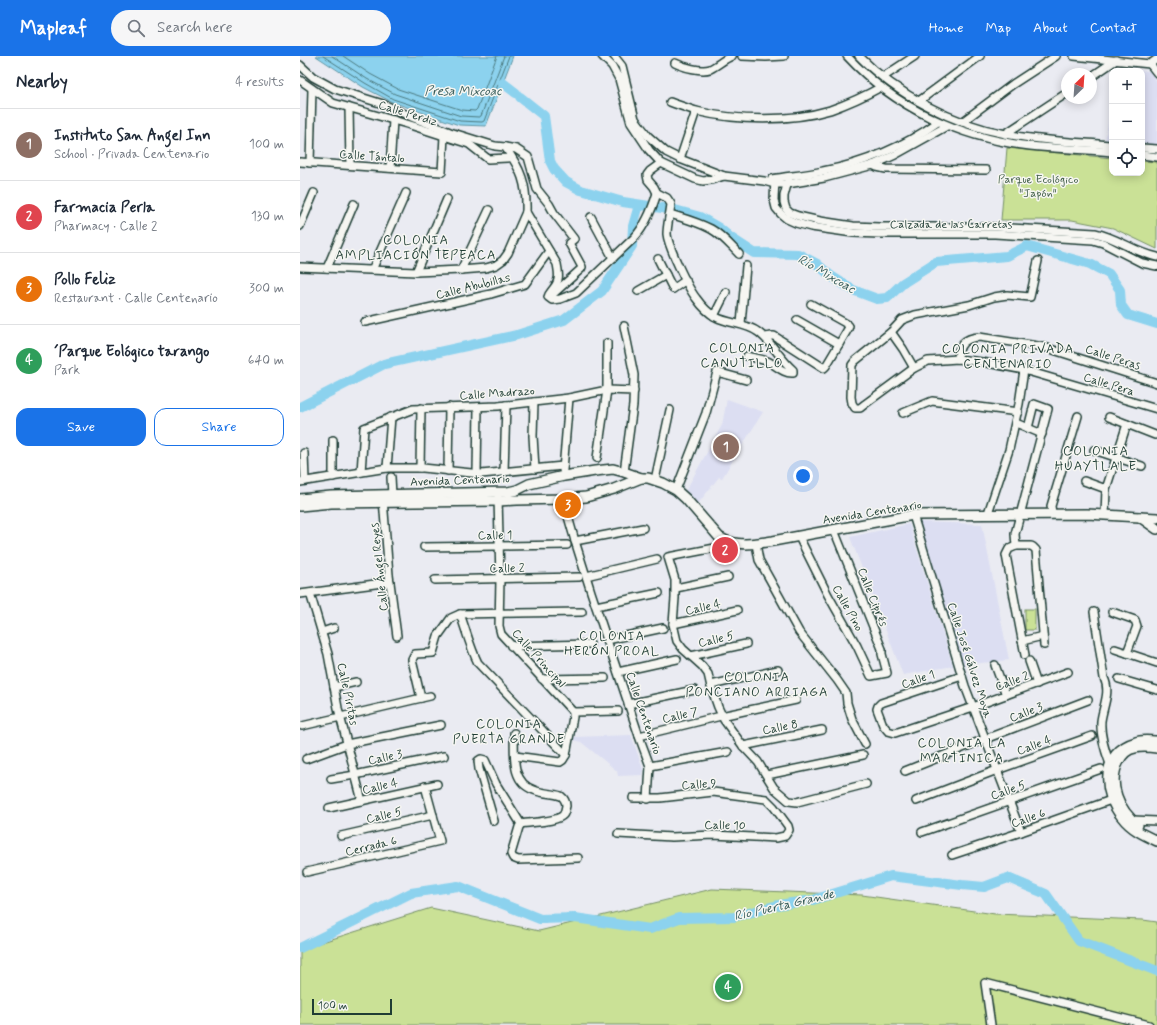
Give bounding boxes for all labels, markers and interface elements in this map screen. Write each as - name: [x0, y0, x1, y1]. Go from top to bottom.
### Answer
- search box: [111, 10, 391, 46]
- text: Mapleaf: [20, 16, 87, 41]
- icon: search: [125, 17, 147, 39]
- text: Search here: [157, 18, 233, 38]
- text: Home: [929, 19, 963, 37]
- text: Map: [985, 19, 1011, 37]
- text: About: [1033, 19, 1068, 37]
- text: Contact: [1090, 19, 1137, 37]
- north arrow: [1061, 68, 1097, 104]
- map controls: [1109, 68, 1145, 176]
- button: +: [1109, 68, 1145, 104]
- text: Nearby: [16, 71, 68, 93]
- text: 4 results: [235, 74, 284, 91]
- water label: Presa Mixcoac: [424, 83, 502, 100]
- street label: Calle Perdiz: [376, 97, 439, 131]
- button: −: [1109, 104, 1145, 140]
- text: Instituto San Angel Inn: [54, 126, 211, 146]
- text: 1: [26, 136, 32, 153]
- text: 100 m: [249, 136, 284, 153]
- button: locate: [1109, 140, 1145, 176]
- text: School · Privada Centenario: [54, 146, 209, 163]
- street label: Calle Tántalo: [339, 147, 405, 167]
- park label: Parque Ecológico "Japón": [998, 172, 1078, 202]
- text: Farmacia Perla: [54, 198, 155, 218]
- text: 2: [26, 208, 32, 225]
- text: 130 m: [251, 208, 284, 225]
- street label: Calzada de las Carretas: [890, 217, 1013, 233]
- text: Pharmacy · Calle 2: [54, 218, 157, 235]
- district label: COLONIA AMPLIACIÓN TEPEACA: [336, 232, 496, 264]
- water label: Río Mixcoac: [794, 251, 859, 298]
- text: Pollo Feliz: [54, 270, 116, 290]
- street label: Calle Abubillas: [434, 270, 512, 304]
- text: 3: [26, 280, 32, 297]
- text: 300 m: [249, 280, 284, 297]
- text: Restaurant · Calle Centenario: [54, 290, 218, 307]
- district label: COLONIA CANUTILLO: [700, 340, 784, 372]
- district label: COLONIA PRIVADA CENTENARIO: [942, 341, 1074, 373]
- street label: Calle Peras: [1083, 341, 1143, 374]
- text: ´Parque Eológico tarango: [54, 342, 209, 362]
- text: 4: [25, 352, 33, 369]
- text: 640 m: [248, 352, 284, 369]
- text: Park: [54, 362, 80, 379]
- street label: Calle Pera: [1081, 370, 1136, 400]
- street label: Calle Madrazo: [459, 383, 535, 405]
- button: Save: [16, 408, 146, 446]
- button: Share: [154, 408, 284, 446]
- pin: 1: [713, 432, 739, 462]
- district label: COLONIA HUAYTLALE: [1055, 443, 1137, 475]
- your location: [793, 466, 813, 486]
- street label: Avenida Centenario: [410, 471, 511, 491]
- pin: 3: [555, 490, 581, 520]
- street label: Avenida Centenario: [822, 497, 923, 529]
- street label: Calle Ángel Reyes: [367, 521, 394, 612]
- street label: Calle 1: [478, 528, 512, 544]
- pin: 2: [712, 535, 738, 565]
- street label: Calle 2: [489, 561, 525, 577]
- street label: Calle Ciprés: [853, 566, 891, 630]
- street label: Calle Pino: [828, 583, 866, 634]
- street label: Calle 4: [684, 596, 723, 620]
- street label: Calle José Gálvez Moya: [943, 601, 996, 721]
- street label: Calle Principal: [508, 626, 569, 691]
- district label: COLONIA HERÓN PROAL: [564, 628, 660, 660]
- street label: Calle 5: [697, 628, 736, 652]
- street label: Calle Piritas: [333, 661, 362, 728]
- street label: Calle 1: [899, 667, 937, 693]
- street label: Calle 2: [993, 668, 1032, 695]
- district label: COLONIA PONCIANO ARRIAGA: [686, 669, 828, 701]
- street label: Calle Centenario: [621, 670, 665, 757]
- street label: Calle 3: [1007, 699, 1046, 727]
- street label: Calle 7: [661, 704, 700, 728]
- district label: COLONIA PUERTA GRANDE: [453, 716, 565, 748]
- street label: Calle 8: [761, 717, 799, 739]
- street label: Calle 4: [1015, 732, 1054, 760]
- district label: COLONIA LA MARTINICA: [918, 735, 1006, 767]
- street label: Calle 3: [367, 746, 404, 769]
- street label: Calle 4: [361, 775, 400, 799]
- street label: Calle 9: [681, 776, 717, 794]
- street label: Calle 5: [989, 777, 1028, 804]
- street label: Calle 5: [365, 804, 404, 828]
- street label: Calle 6: [1009, 806, 1048, 832]
- street label: Calle 10: [704, 818, 746, 834]
- street label: Cerrada 6: [344, 833, 399, 861]
- water label: Río Puerta Grande: [733, 885, 837, 925]
- pin: 4: [715, 972, 741, 1002]
- scale bar: [312, 997, 392, 1016]
- text: 100 m: [318, 999, 348, 1013]

